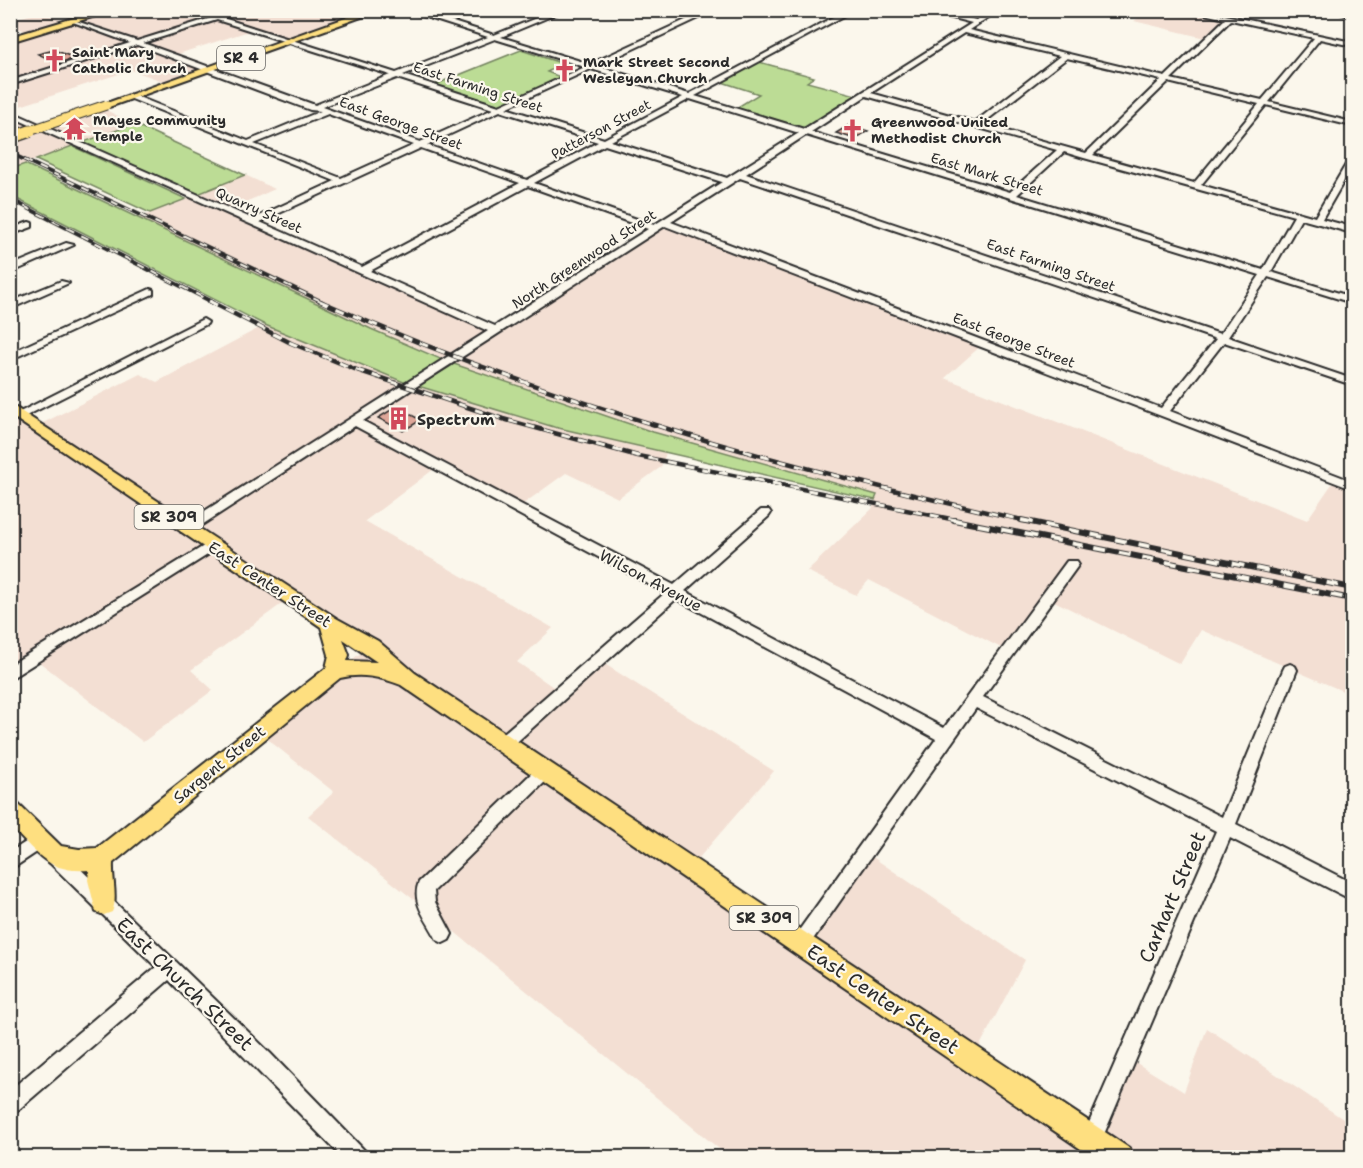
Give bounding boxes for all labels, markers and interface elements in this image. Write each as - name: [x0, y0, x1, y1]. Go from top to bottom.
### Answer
- place label: Saint Mary Catholic Church: [72, 43, 186, 77]
- road number: SR 4: [217, 46, 265, 70]
- church icon: Saint Mary Catholic Church: [41, 47, 67, 73]
- place label: Mark Street Second Wesleyan Church: [583, 53, 730, 87]
- church icon: Mark Street Second Wesleyan Church: [552, 57, 578, 83]
- street label: East Farming Street: [411, 58, 545, 116]
- street label: East George Street: [337, 92, 465, 154]
- street label: Patterson Street: [548, 95, 654, 163]
- place label: Mayes Community Temple: [93, 111, 226, 145]
- place label: Greenwood United Methodist Church: [871, 113, 1009, 147]
- temple icon: Mayes Community Temple: [62, 115, 88, 141]
- church icon: Greenwood United Methodist Church: [840, 117, 866, 143]
- street label: East Mark Street: [929, 148, 1045, 200]
- street label: Quarry Street: [213, 183, 305, 237]
- street label: North Greenwood Street: [508, 206, 660, 312]
- street label: East Farming Street: [984, 234, 1118, 296]
- street label: East George Street: [950, 308, 1078, 372]
- building icon: Spectrum: [386, 406, 412, 432]
- place label: Spectrum: [417, 409, 495, 430]
- road number: SR 309: [134, 505, 204, 529]
- street label: East Center Street: [204, 537, 335, 632]
- street label: Wilson Avenue: [596, 545, 706, 616]
- street label: Sargent Street: [169, 721, 270, 808]
- street label: Carhart Street: [1133, 827, 1211, 967]
- road number: SR 309: [730, 906, 798, 930]
- street label: East Church Street: [111, 912, 259, 1056]
- street label: East Center Street: [802, 938, 964, 1060]

